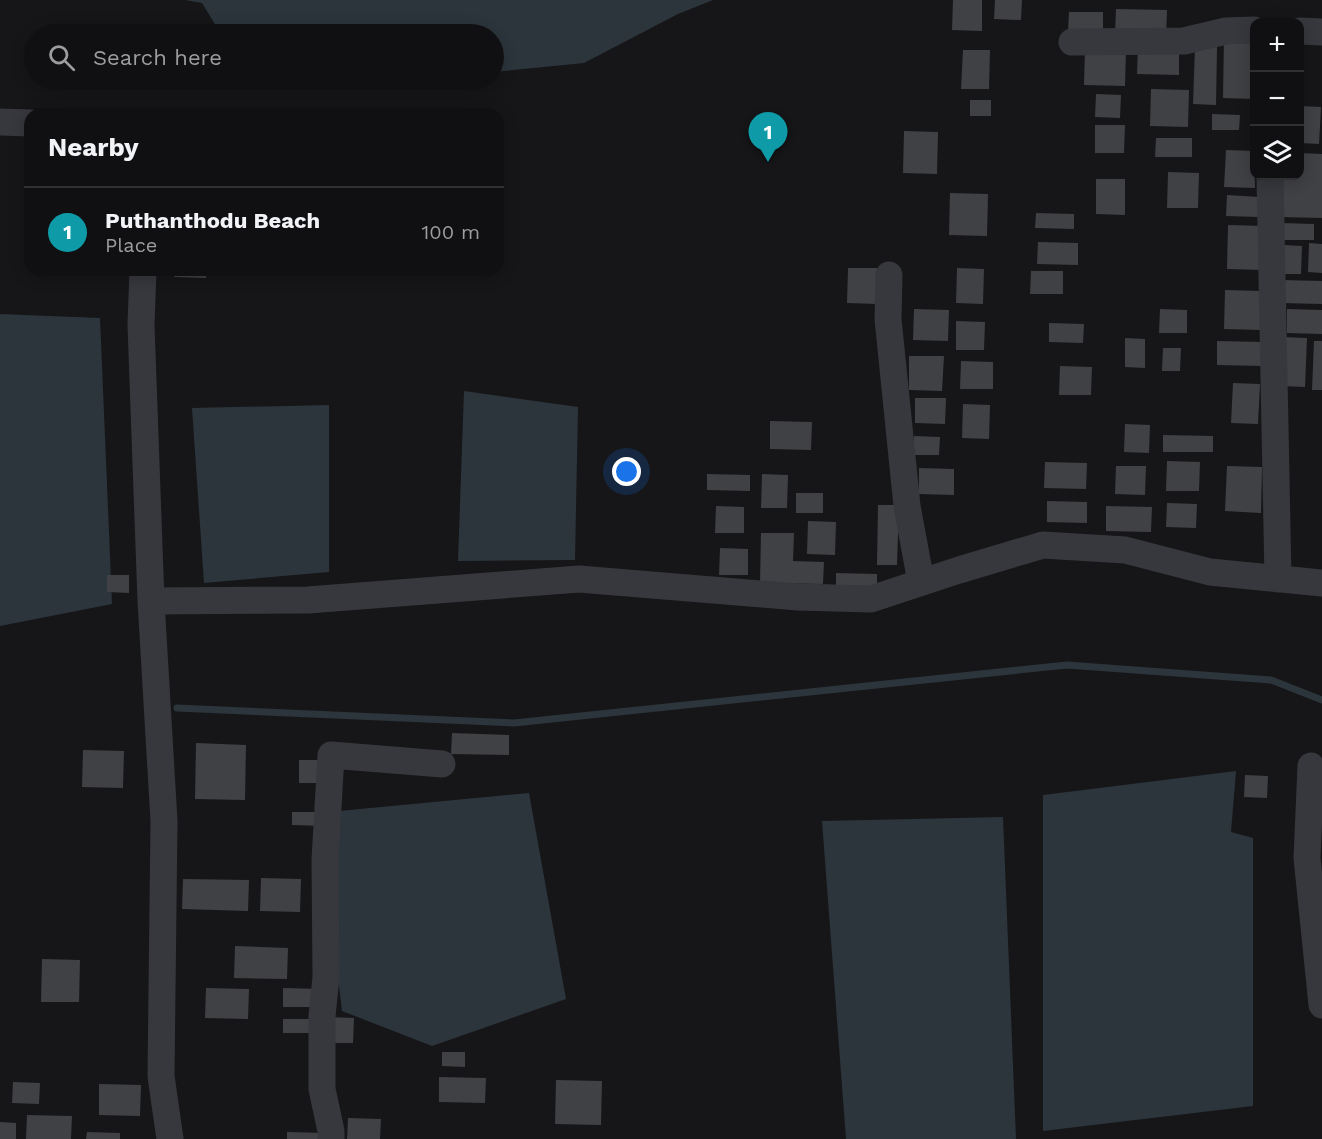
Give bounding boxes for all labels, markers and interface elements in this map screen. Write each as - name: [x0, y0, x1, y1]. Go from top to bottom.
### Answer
- map controls: [1250, 18, 1304, 180]
- button: +: [1250, 18, 1304, 72]
- search box: [24, 24, 504, 90]
- icon: search: [45, 41, 78, 74]
- text: Search here: [93, 45, 222, 70]
- button: −: [1250, 72, 1304, 126]
- pin: 1: [748, 112, 788, 162]
- button: layers: [1250, 126, 1304, 180]
- text: Nearby: [48, 132, 139, 162]
- text: Puthanthodu Beach: [105, 208, 320, 233]
- text: 1: [63, 220, 72, 244]
- text: 100 m: [421, 220, 480, 244]
- text: Place: [105, 233, 157, 257]
- your location: [612, 457, 641, 486]

